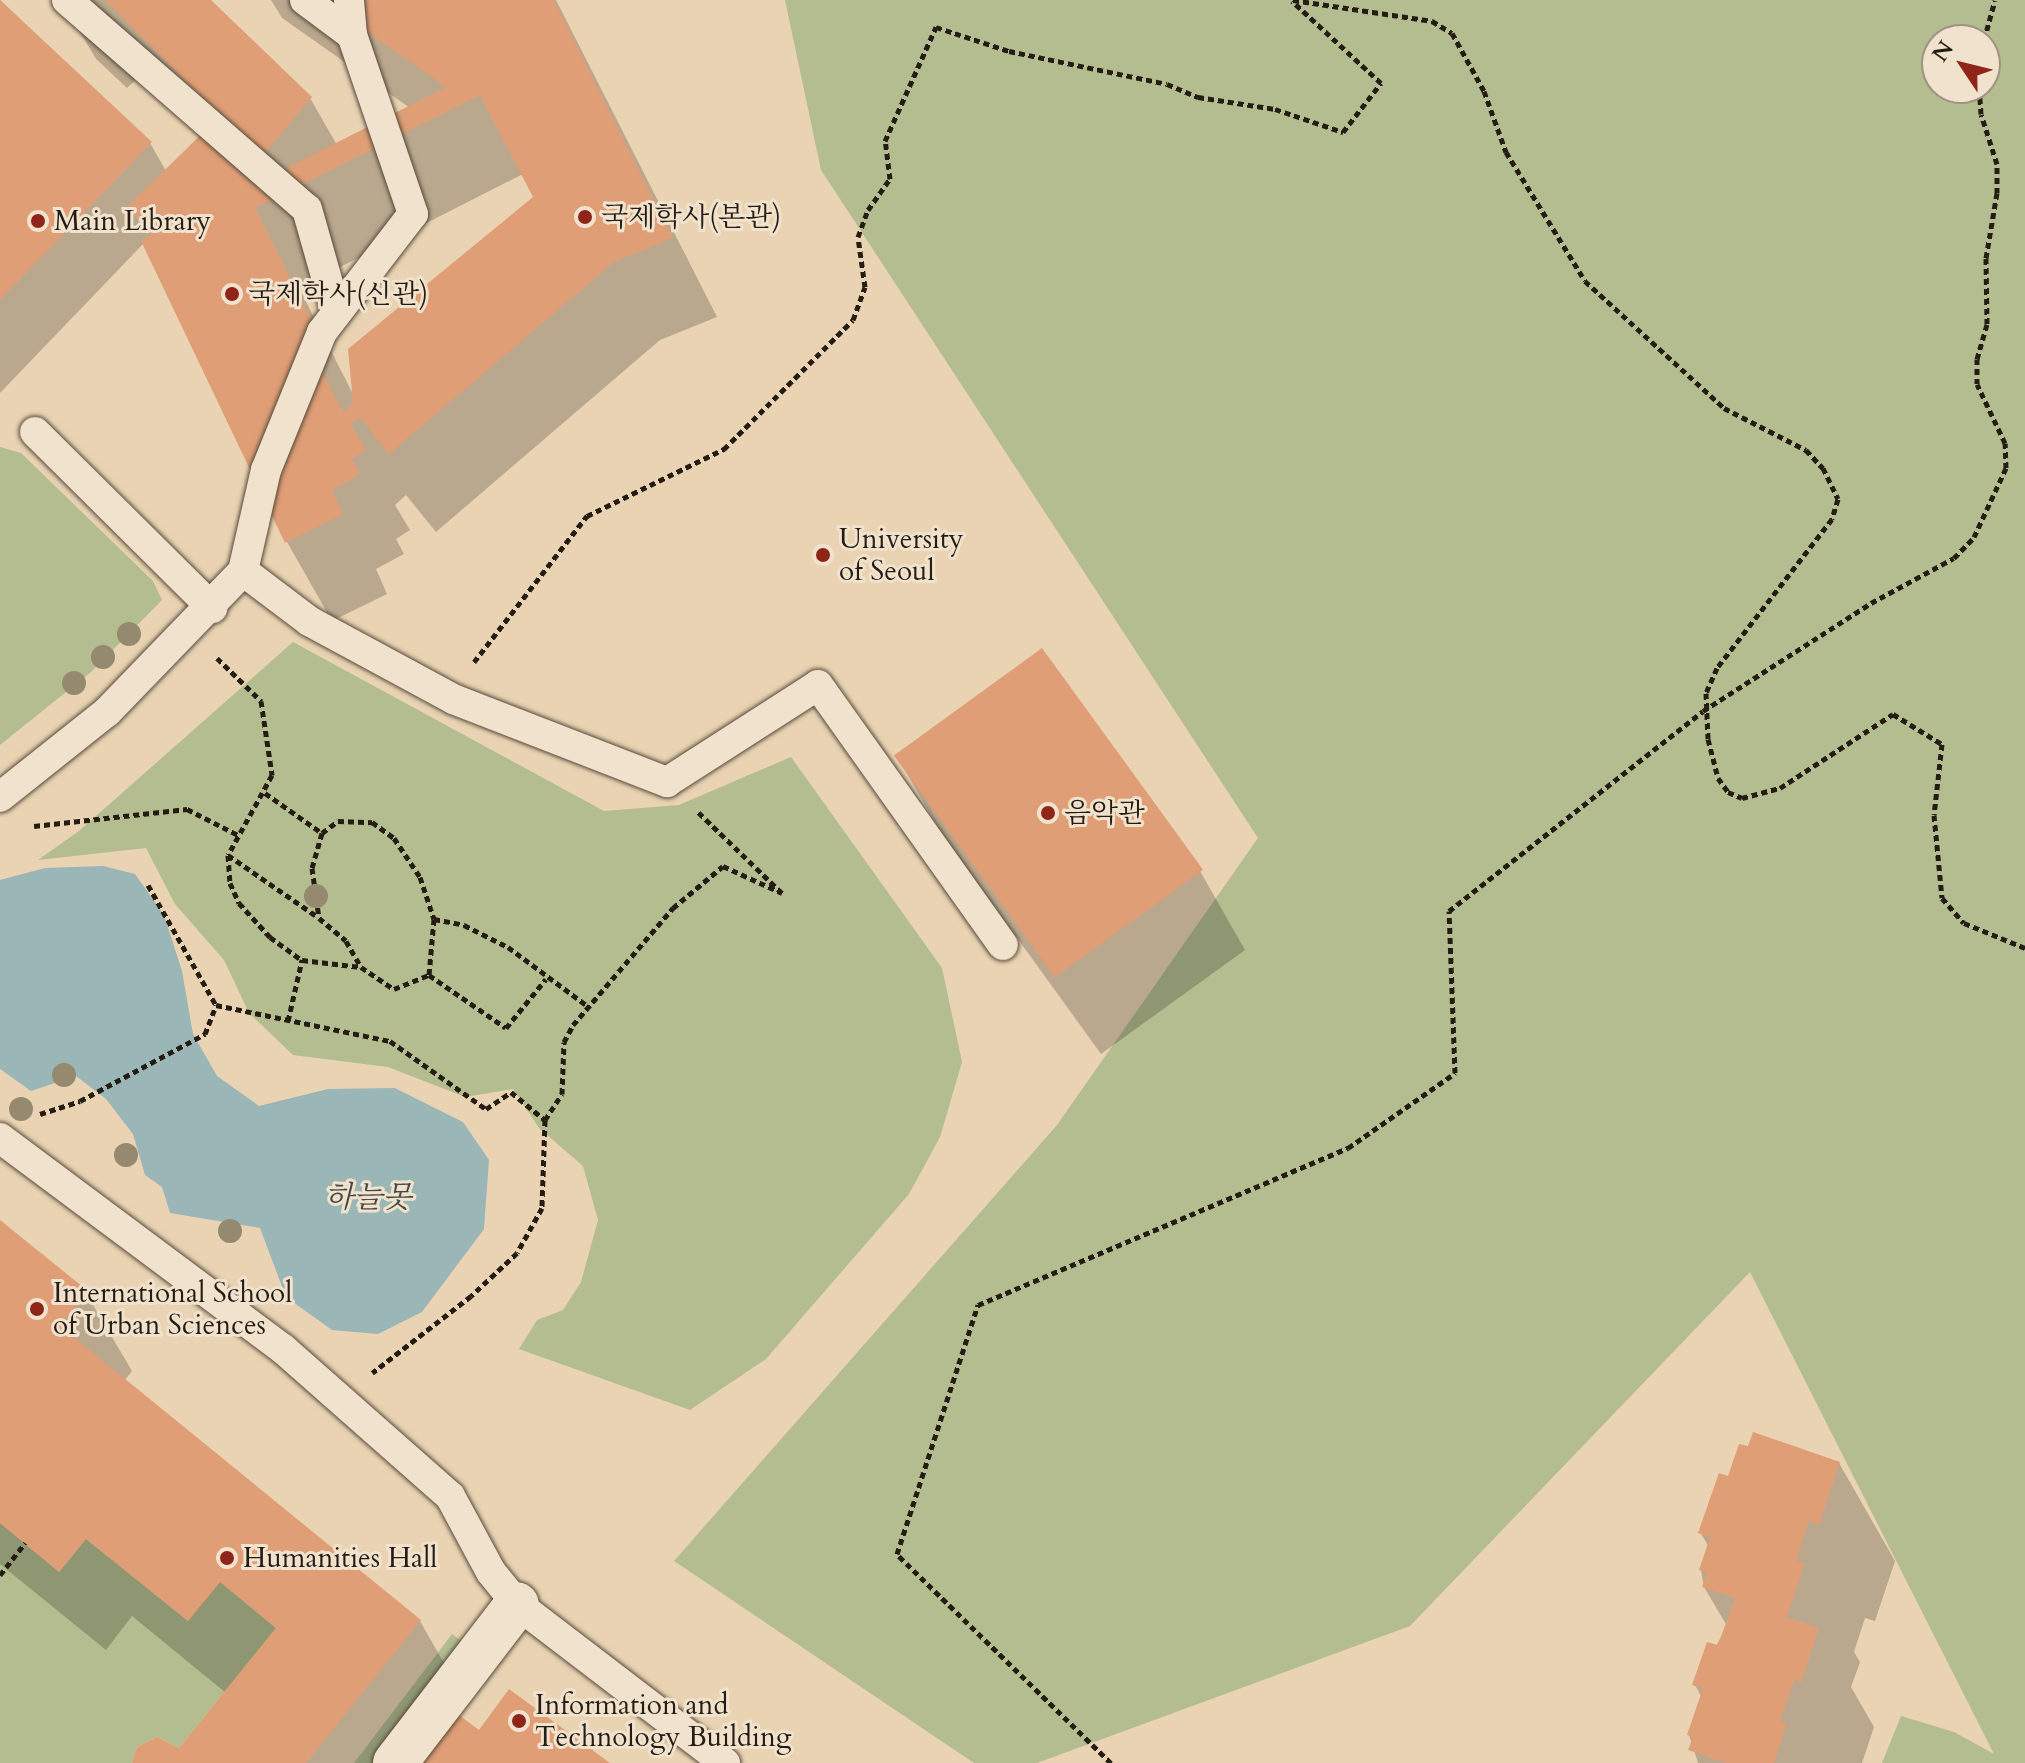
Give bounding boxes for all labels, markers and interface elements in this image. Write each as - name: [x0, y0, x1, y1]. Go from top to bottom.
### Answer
- north arrow: [1921, 24, 2001, 104]
- text: N: [1925, 35, 1961, 68]
- place label: 국제학사(본관): [601, 200, 781, 234]
- place label: Main Library: [54, 204, 211, 238]
- marker: 국제학사(본관): [576, 208, 594, 226]
- marker: Main Library: [29, 212, 47, 230]
- place label: 국제학사(신관): [248, 277, 428, 311]
- marker: 국제학사(신관): [223, 285, 241, 303]
- place label: University of Seoul: [839, 522, 964, 588]
- marker: University of Seoul: [814, 546, 832, 564]
- place label: 음악관: [1064, 796, 1145, 830]
- marker: 음악관: [1039, 804, 1057, 822]
- water label: 하늘못: [325, 1180, 411, 1216]
- place label: International School of Urban Sciences: [53, 1276, 292, 1342]
- marker: International School of Urban Sciences: [28, 1300, 46, 1318]
- place label: Humanities Hall: [243, 1541, 437, 1575]
- marker: Humanities Hall: [218, 1549, 236, 1567]
- place label: Information and Technology Building: [535, 1688, 791, 1754]
- marker: Information and Technology Building: [510, 1712, 528, 1730]

